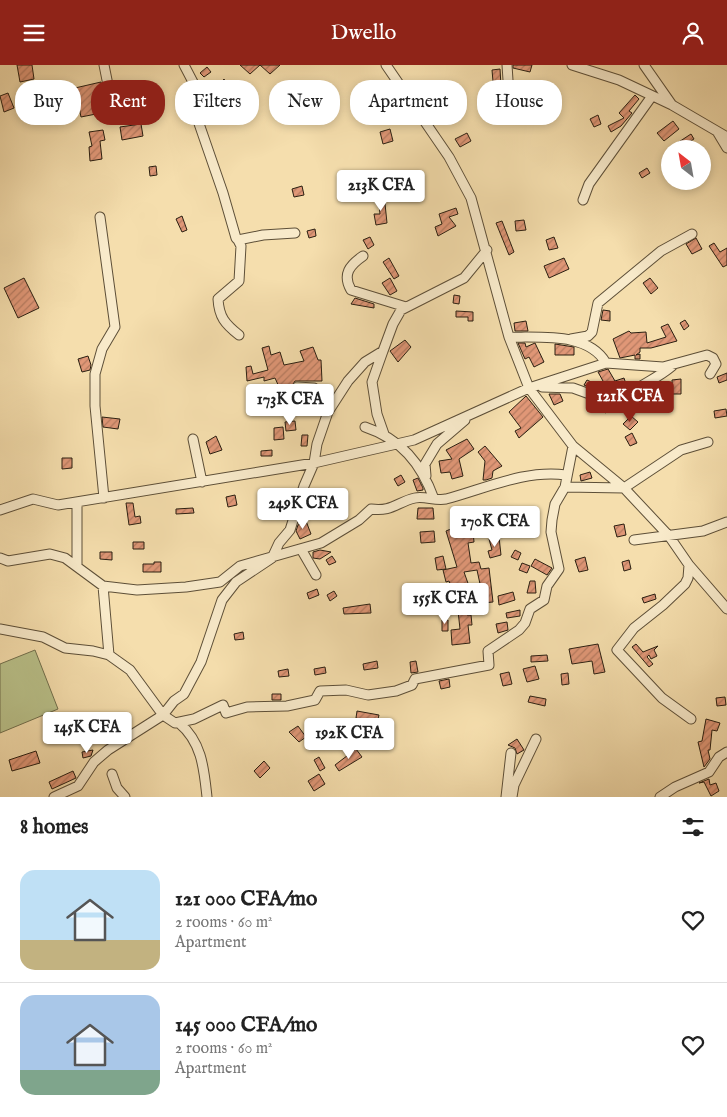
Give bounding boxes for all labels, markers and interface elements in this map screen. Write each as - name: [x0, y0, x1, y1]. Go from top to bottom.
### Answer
- icon: menu: [20, 19, 48, 47]
- text: Dwello: [331, 19, 396, 47]
- icon: person: [679, 19, 707, 47]
- chip: Buy: [15, 80, 81, 125]
- chip: Rent: [91, 80, 165, 125]
- chip: Filters: [175, 80, 259, 125]
- chip: New: [269, 80, 340, 125]
- chip: Apartment: [350, 80, 467, 125]
- chip: House: [477, 80, 562, 125]
- north arrow: [661, 140, 711, 190]
- map controls: [661, 140, 711, 190]
- pin: 213K CFA: [329, 169, 433, 212]
- text: 213K CFA: [348, 176, 414, 196]
- pin: 121K CFA: [578, 381, 682, 423]
- pin: 173K CFA: [238, 383, 342, 426]
- text: 121K CFA: [597, 387, 663, 407]
- text: 173K CFA: [257, 390, 323, 410]
- pin: 249K CFA: [251, 487, 355, 530]
- text: 249K CFA: [268, 494, 338, 514]
- pin: 170K CFA: [443, 505, 547, 548]
- text: 170K CFA: [461, 512, 529, 532]
- pin: 155K CFA: [393, 583, 497, 625]
- text: 155K CFA: [413, 589, 477, 609]
- pin: 145K CFA: [35, 711, 139, 754]
- pin: 192K CFA: [297, 717, 401, 760]
- text: 145K CFA: [54, 718, 120, 738]
- text: 192K CFA: [315, 724, 383, 744]
- icon: filters: [679, 813, 707, 841]
- text: 8 homes: [20, 814, 88, 841]
- text: 121 000 CFA/mo: [175, 886, 317, 913]
- icon: home: [60, 890, 120, 950]
- icon: heart: [679, 906, 707, 934]
- text: 2 rooms · 60 m²: [175, 913, 273, 933]
- text: Apartment: [175, 933, 246, 953]
- text: 145 000 CFA/mo: [175, 1012, 317, 1039]
- icon: home: [60, 1015, 120, 1075]
- icon: heart: [679, 1031, 707, 1059]
- text: 2 rooms · 60 m²: [175, 1039, 273, 1059]
- text: Apartment: [175, 1059, 246, 1079]

